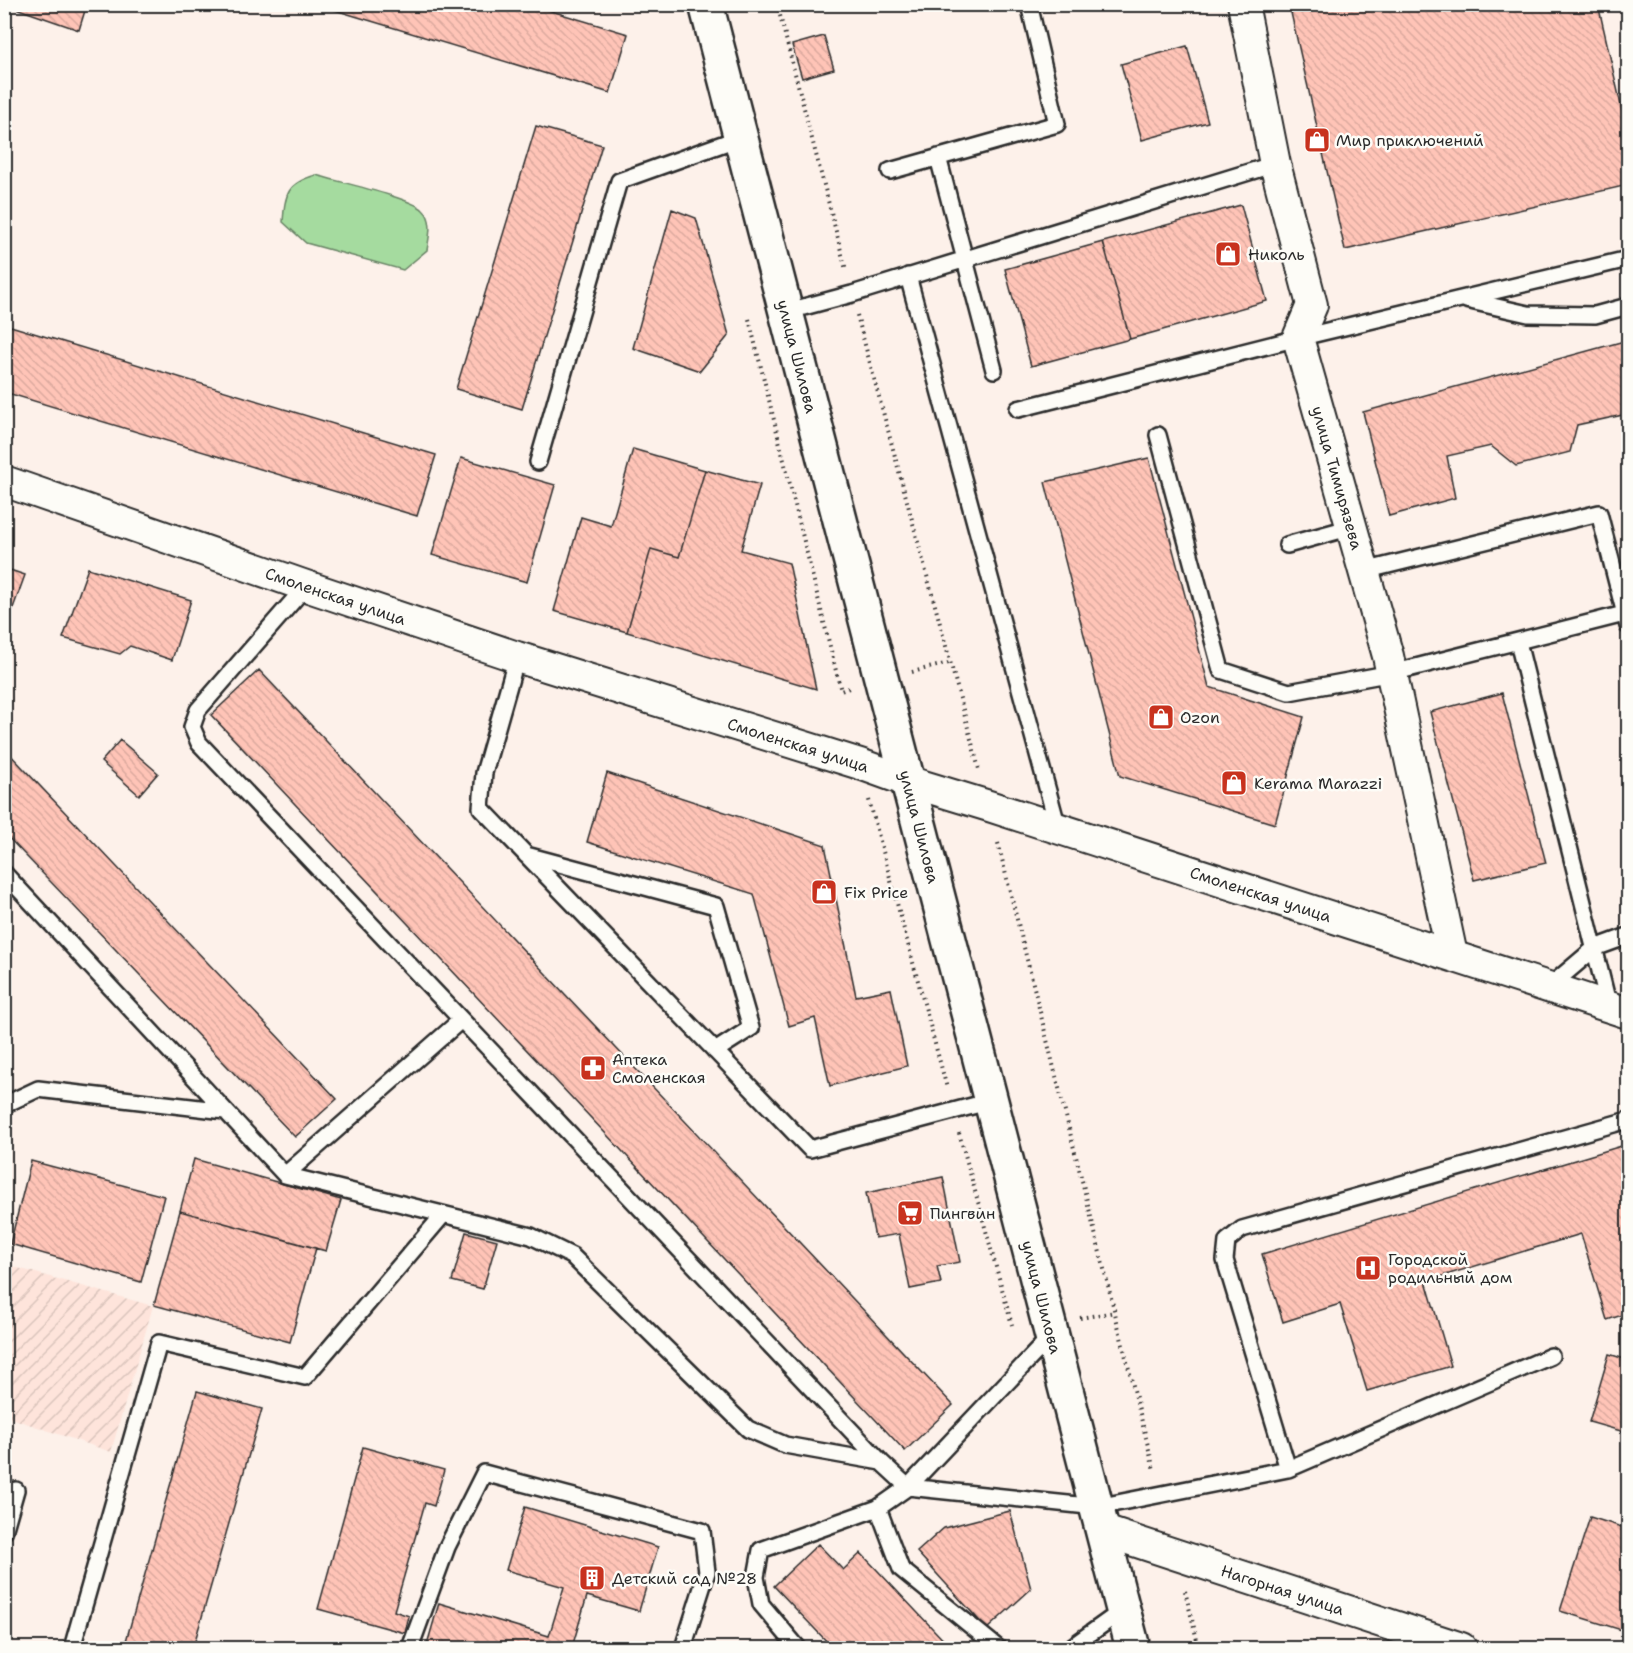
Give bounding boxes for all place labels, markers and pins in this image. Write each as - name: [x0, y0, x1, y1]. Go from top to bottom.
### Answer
- shop icon: Мир приключений: [1302, 125, 1332, 155]
- place label: Мир приключений: [1336, 130, 1484, 151]
- shop icon: Николь: [1213, 239, 1243, 269]
- place label: Николь: [1248, 244, 1305, 265]
- shop icon: Ozon: [1146, 702, 1176, 732]
- place label: Ozon: [1180, 707, 1220, 728]
- shop icon: Kerama Marazzi: [1219, 768, 1249, 798]
- place label: Kerama Marazzi: [1254, 773, 1382, 794]
- shop icon: Fix Price: [809, 877, 839, 907]
- place label: Fix Price: [844, 882, 908, 903]
- place label: Аптека Смоленская: [612, 1049, 706, 1088]
- pharmacy icon: Аптека Смоленская: [578, 1053, 608, 1083]
- supermarket icon: Пингвин: [895, 1198, 925, 1228]
- place label: Пингвин: [930, 1203, 995, 1224]
- place label: Городской родильный дом: [1388, 1249, 1512, 1288]
- hospital icon: Городской родильный дом: [1353, 1253, 1383, 1283]
- building icon: Детский сад №28: [577, 1563, 607, 1593]
- place label: Детский сад №28: [612, 1568, 757, 1589]

